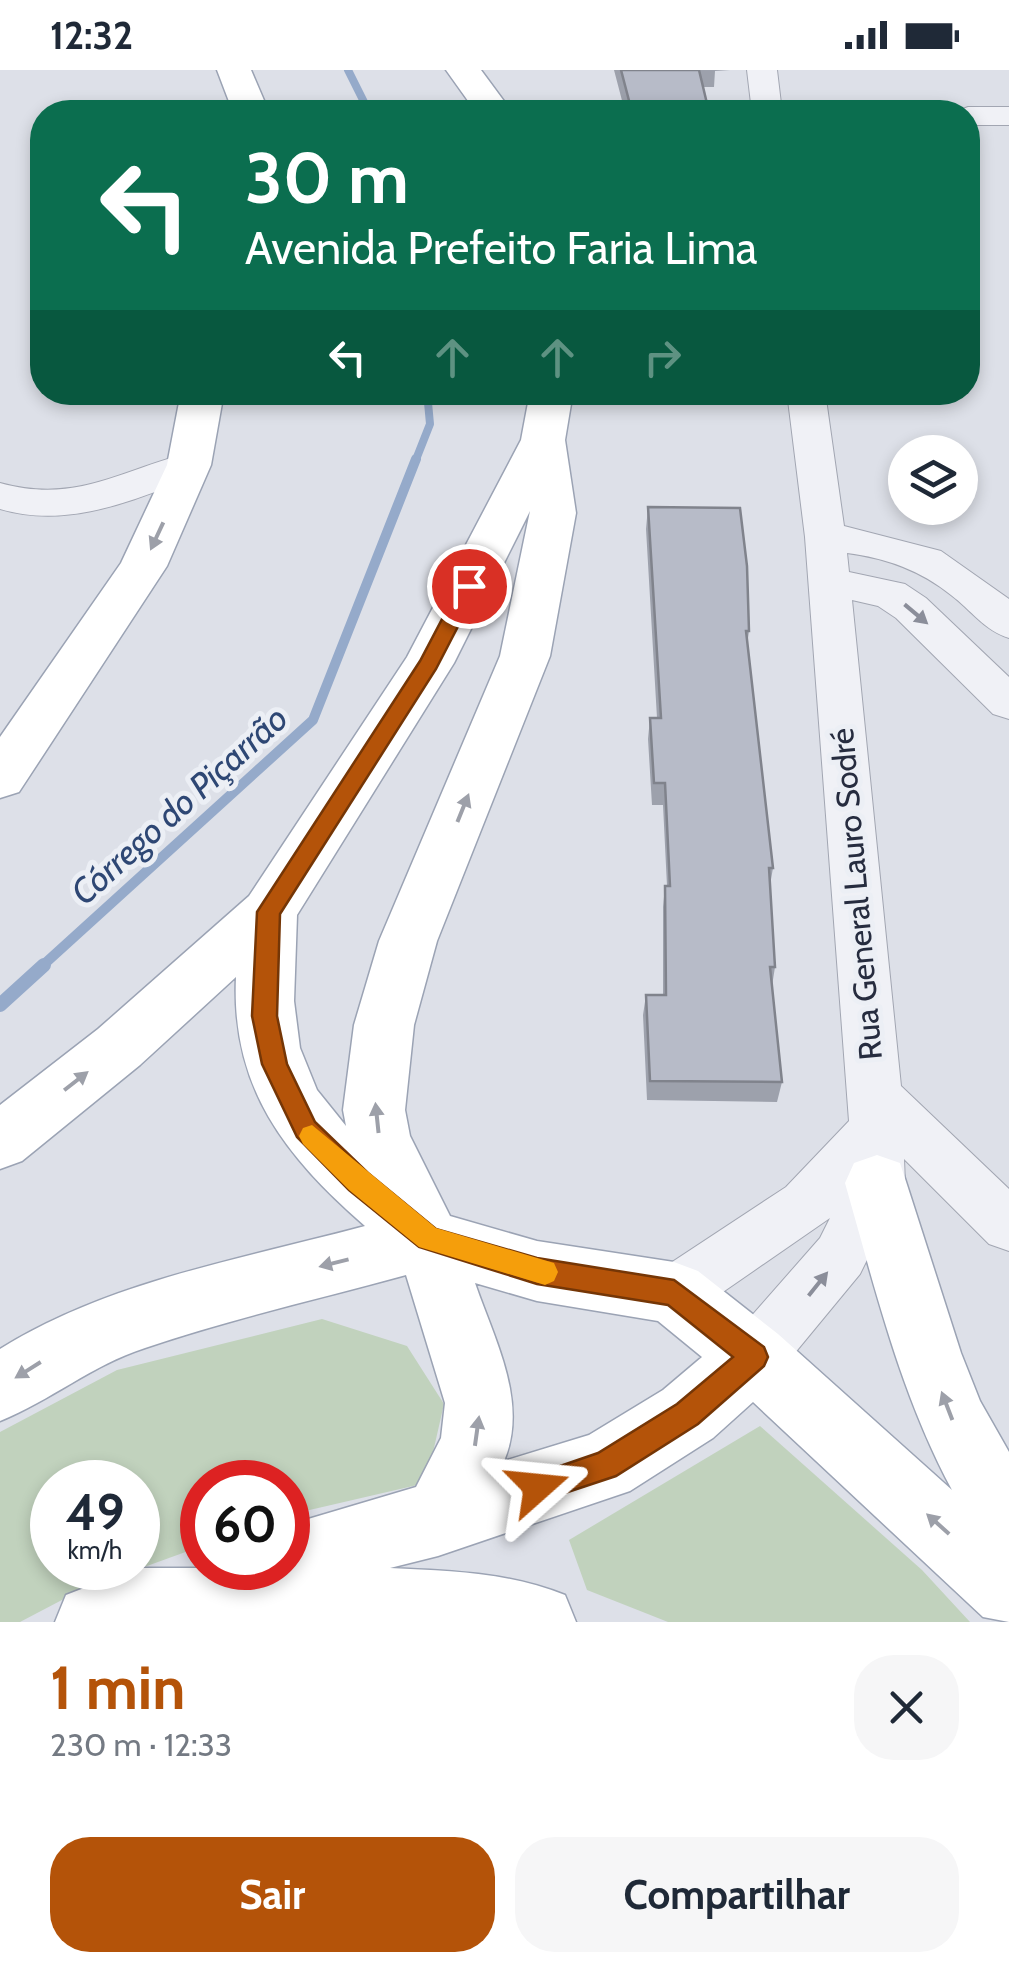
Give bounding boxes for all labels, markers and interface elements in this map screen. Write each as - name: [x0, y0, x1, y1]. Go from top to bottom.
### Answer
- text: 12:32: [50, 12, 133, 59]
- text: 30 m: [245, 135, 409, 221]
- icon: left: [80, 140, 210, 270]
- text: Avenida Prefeito Faria Lima: [245, 221, 757, 275]
- icon: left: [320, 330, 375, 385]
- icon: ahead: [425, 330, 480, 385]
- icon: ahead: [530, 330, 585, 385]
- icon: right: [635, 330, 690, 385]
- map controls: [888, 435, 978, 525]
- button: layers: [888, 435, 978, 525]
- one-way arrow: [148, 522, 165, 551]
- pin: [427, 544, 512, 629]
- icon: arrive: [442, 559, 497, 614]
- one-way arrow: [903, 602, 928, 624]
- water label: Córrego do Piçarrão: [62, 696, 296, 914]
- street label: Rua General Lauro Sodré: [822, 726, 890, 1062]
- one-way arrow: [455, 793, 471, 823]
- one-way arrow: [63, 1071, 88, 1092]
- one-way arrow: [369, 1101, 385, 1133]
- one-way arrow: [318, 1256, 349, 1271]
- one-way arrow: [807, 1271, 828, 1296]
- one-way arrow: [15, 1360, 42, 1379]
- one-way arrow: [939, 1390, 954, 1420]
- one-way arrow: [469, 1415, 485, 1447]
- position arrow: [486, 1435, 590, 1539]
- speed limit sign: 60: [180, 1460, 310, 1590]
- text: 49: [65, 1482, 125, 1543]
- one-way arrow: [926, 1514, 951, 1536]
- text: km/h: [68, 1535, 122, 1565]
- text: 1 min: [50, 1651, 185, 1724]
- button: close: [854, 1655, 959, 1760]
- text: 230 m · 12:33: [50, 1725, 232, 1764]
- button: Sair: [50, 1837, 495, 1952]
- button: Compartilhar: [515, 1837, 959, 1952]

